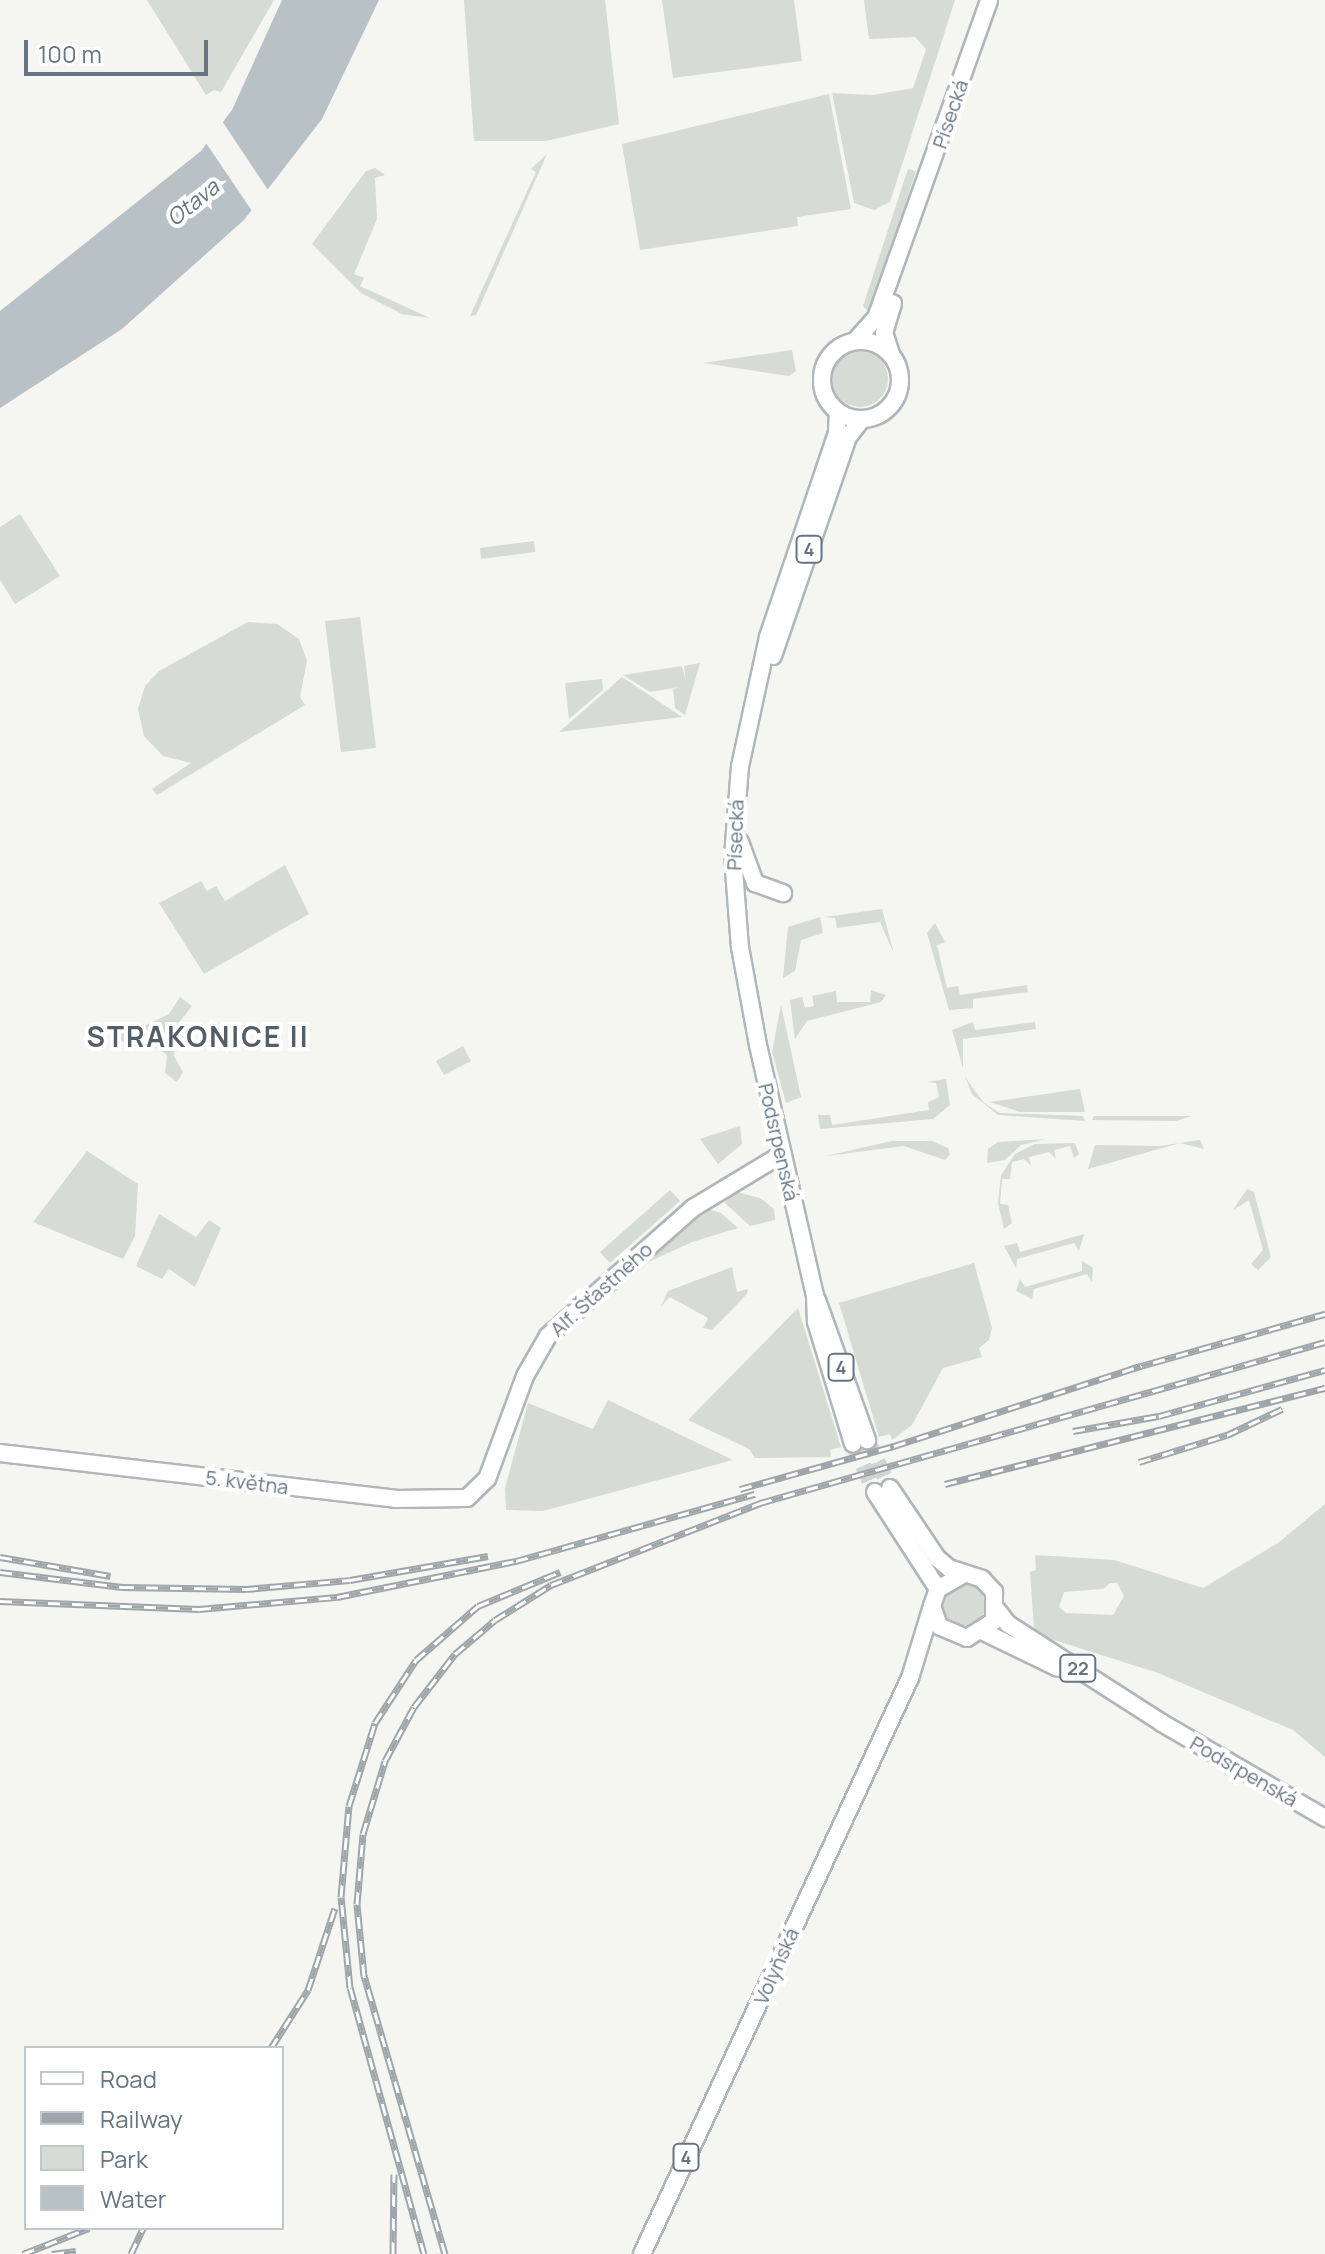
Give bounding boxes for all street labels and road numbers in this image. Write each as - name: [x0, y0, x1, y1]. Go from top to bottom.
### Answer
- street label: Písecká: [927, 77, 973, 151]
- road number: 4: [795, 535, 823, 563]
- street label: Písecká: [722, 799, 748, 871]
- street label: Podsrpenská: [754, 1081, 804, 1203]
- street label: Alf. Šťastného: [545, 1237, 657, 1341]
- road number: 4: [827, 1353, 855, 1381]
- street label: 5. května: [204, 1465, 290, 1499]
- road number: 22: [1058, 1654, 1098, 1682]
- street label: Podsrpenská: [1186, 1731, 1302, 1811]
- street label: Volyňská: [748, 1924, 804, 2008]
- road number: 4: [672, 2143, 700, 2171]

